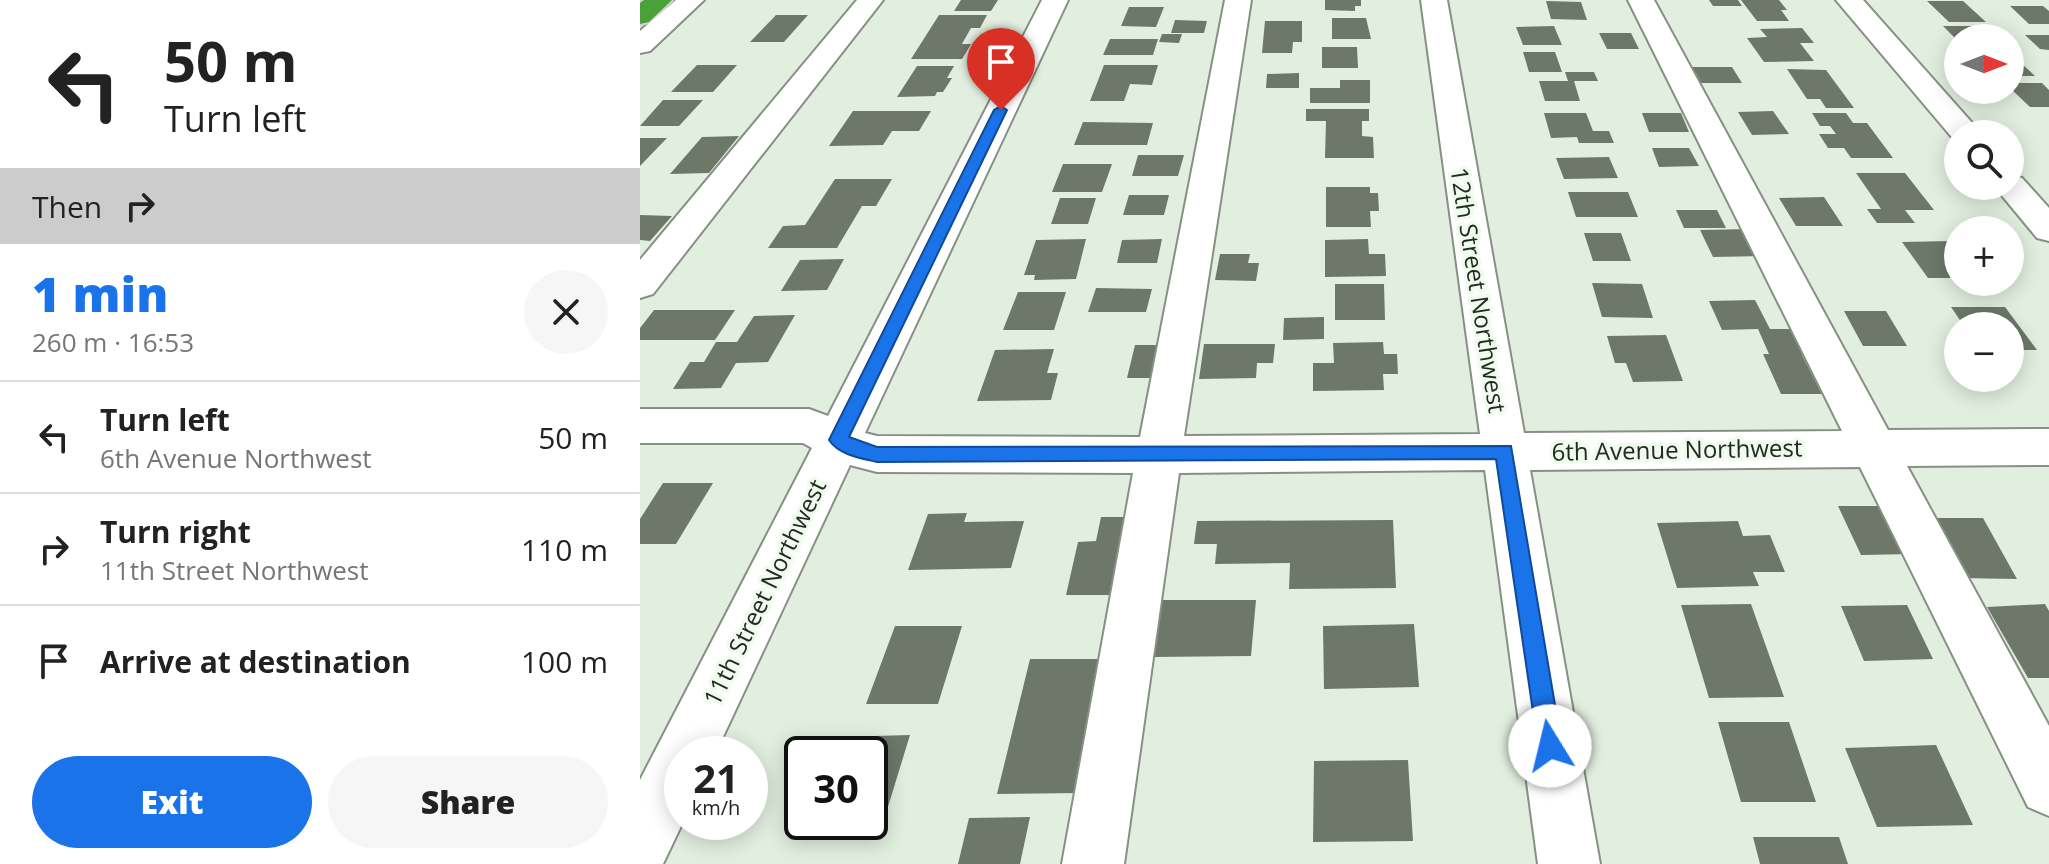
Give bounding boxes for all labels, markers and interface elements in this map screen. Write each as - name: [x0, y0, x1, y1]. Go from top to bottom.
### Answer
- text: 50 m: [164, 22, 298, 98]
- north arrow: [1944, 24, 2024, 104]
- map controls: [1944, 24, 2024, 392]
- pin: [967, 28, 1035, 110]
- icon: left: [32, 32, 136, 136]
- icon: arrive: [979, 40, 1023, 84]
- text: Turn left: [164, 94, 306, 143]
- button: search: [1944, 120, 2024, 200]
- street label: 12th Street Northwest: [1443, 165, 1515, 415]
- icon: right: [118, 184, 162, 228]
- text: Then: [32, 186, 102, 227]
- button: +: [1944, 216, 2024, 296]
- text: 1 min: [32, 261, 168, 326]
- button: close: [524, 270, 608, 354]
- button: −: [1944, 312, 2024, 392]
- text: 260 m · 16:53: [32, 324, 194, 360]
- text: Turn left: [100, 399, 230, 440]
- icon: left: [32, 415, 76, 459]
- text: 50 m: [538, 417, 608, 458]
- street label: 6th Avenue Northwest: [1551, 430, 1803, 468]
- text: 6th Avenue Northwest: [100, 440, 372, 476]
- street label: 11th Street Northwest: [695, 473, 833, 711]
- text: Turn right: [100, 511, 251, 552]
- icon: right: [32, 527, 76, 571]
- text: 110 m: [521, 529, 608, 570]
- text: 11th Street Northwest: [100, 552, 369, 588]
- icon: arrive: [32, 639, 76, 683]
- text: Arrive at destination: [100, 641, 411, 682]
- text: 100 m: [521, 641, 608, 682]
- position arrow: [1508, 704, 1592, 788]
- speed limit sign: 30: [784, 736, 888, 840]
- text: 21: [693, 750, 739, 805]
- button: Exit: [32, 756, 312, 848]
- button: Share: [328, 756, 608, 848]
- text: km/h: [692, 794, 740, 821]

